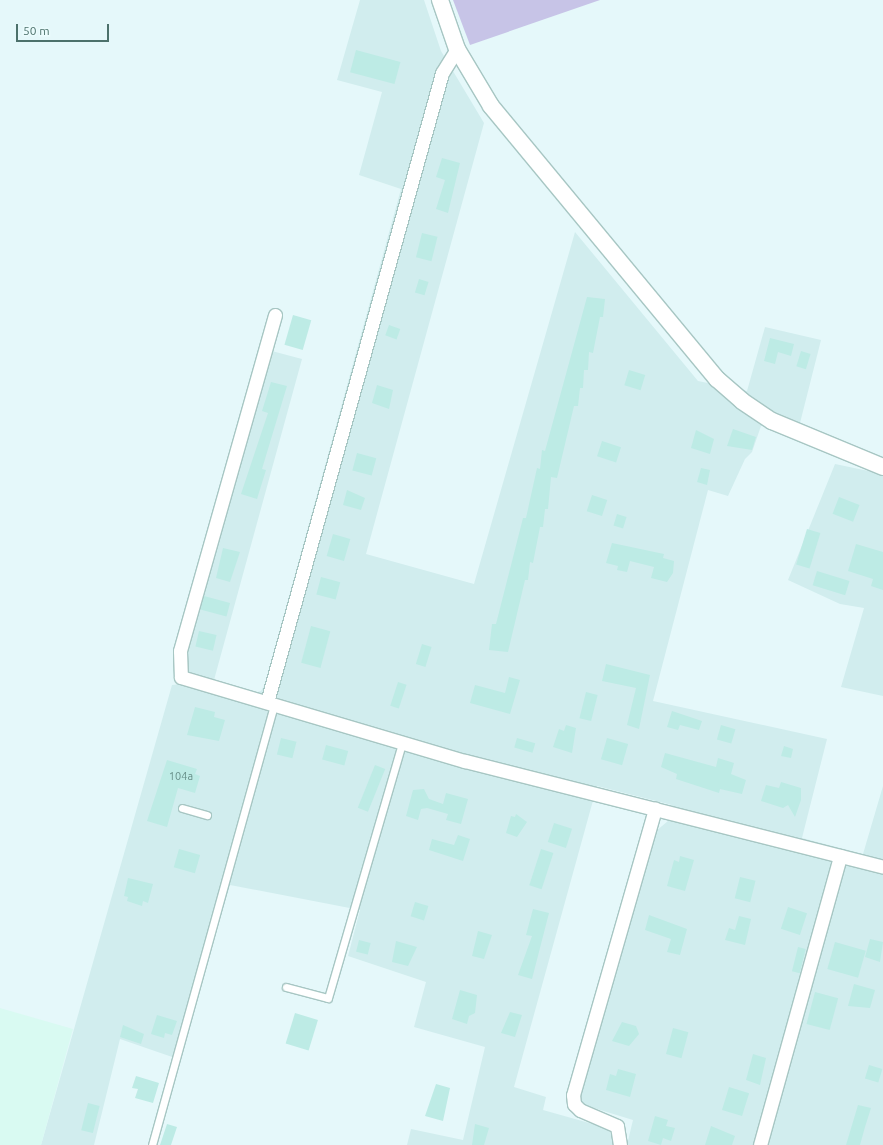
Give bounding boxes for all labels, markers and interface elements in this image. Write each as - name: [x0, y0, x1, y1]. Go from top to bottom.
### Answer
- scale bar: [18, 16, 111, 42]
- text: 50 m: [23, 24, 50, 37]
- house number: 104a: [169, 769, 193, 783]

